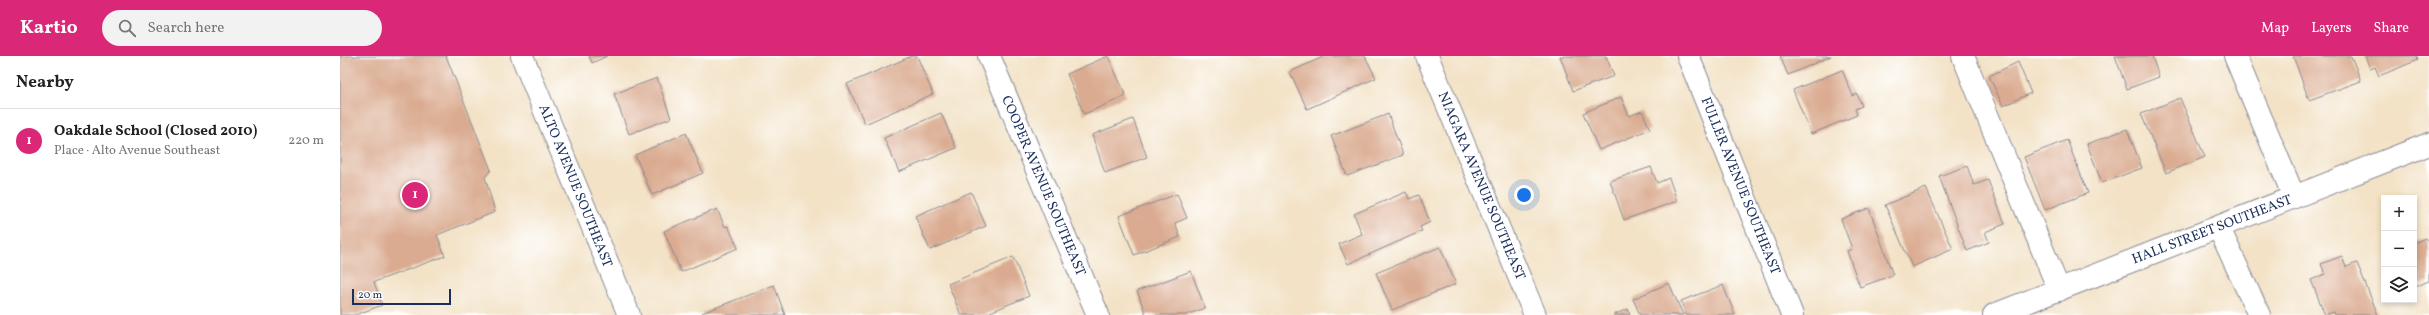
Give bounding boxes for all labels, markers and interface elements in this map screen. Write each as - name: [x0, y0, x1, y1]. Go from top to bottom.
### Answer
- search box: [102, 10, 382, 46]
- text: Kartio: [20, 15, 78, 41]
- icon: search: [116, 17, 138, 39]
- text: Search here: [148, 18, 224, 39]
- text: Map: [2261, 19, 2289, 38]
- text: Layers: [2311, 19, 2351, 38]
- text: Share: [2373, 19, 2409, 38]
- text: Nearby: [16, 71, 74, 94]
- street label: NIAGARA AVENUE SOUTHEAST: [1433, 89, 1529, 283]
- street label: COOPER AVENUE SOUTHEAST: [996, 93, 1090, 279]
- street label: FULLER AVENUE SOUTHEAST: [1696, 94, 1784, 278]
- street label: ALTO AVENUE SOUTHEAST: [534, 102, 616, 270]
- text: Oakdale School (Closed 2010): [54, 121, 257, 142]
- text: 1: [26, 132, 32, 150]
- text: 220 m: [288, 132, 324, 150]
- text: Place · Alto Avenue Southeast: [54, 142, 220, 160]
- pin: 1: [402, 180, 428, 210]
- your location: [1514, 185, 1534, 205]
- street label: HALL STREET SOUTHEAST: [2129, 191, 2295, 269]
- map controls: [2381, 195, 2417, 303]
- button: +: [2381, 195, 2417, 231]
- button: −: [2381, 231, 2417, 267]
- button: layers: [2381, 267, 2417, 303]
- scale bar: [352, 287, 451, 306]
- text: 20 m: [358, 288, 382, 303]

